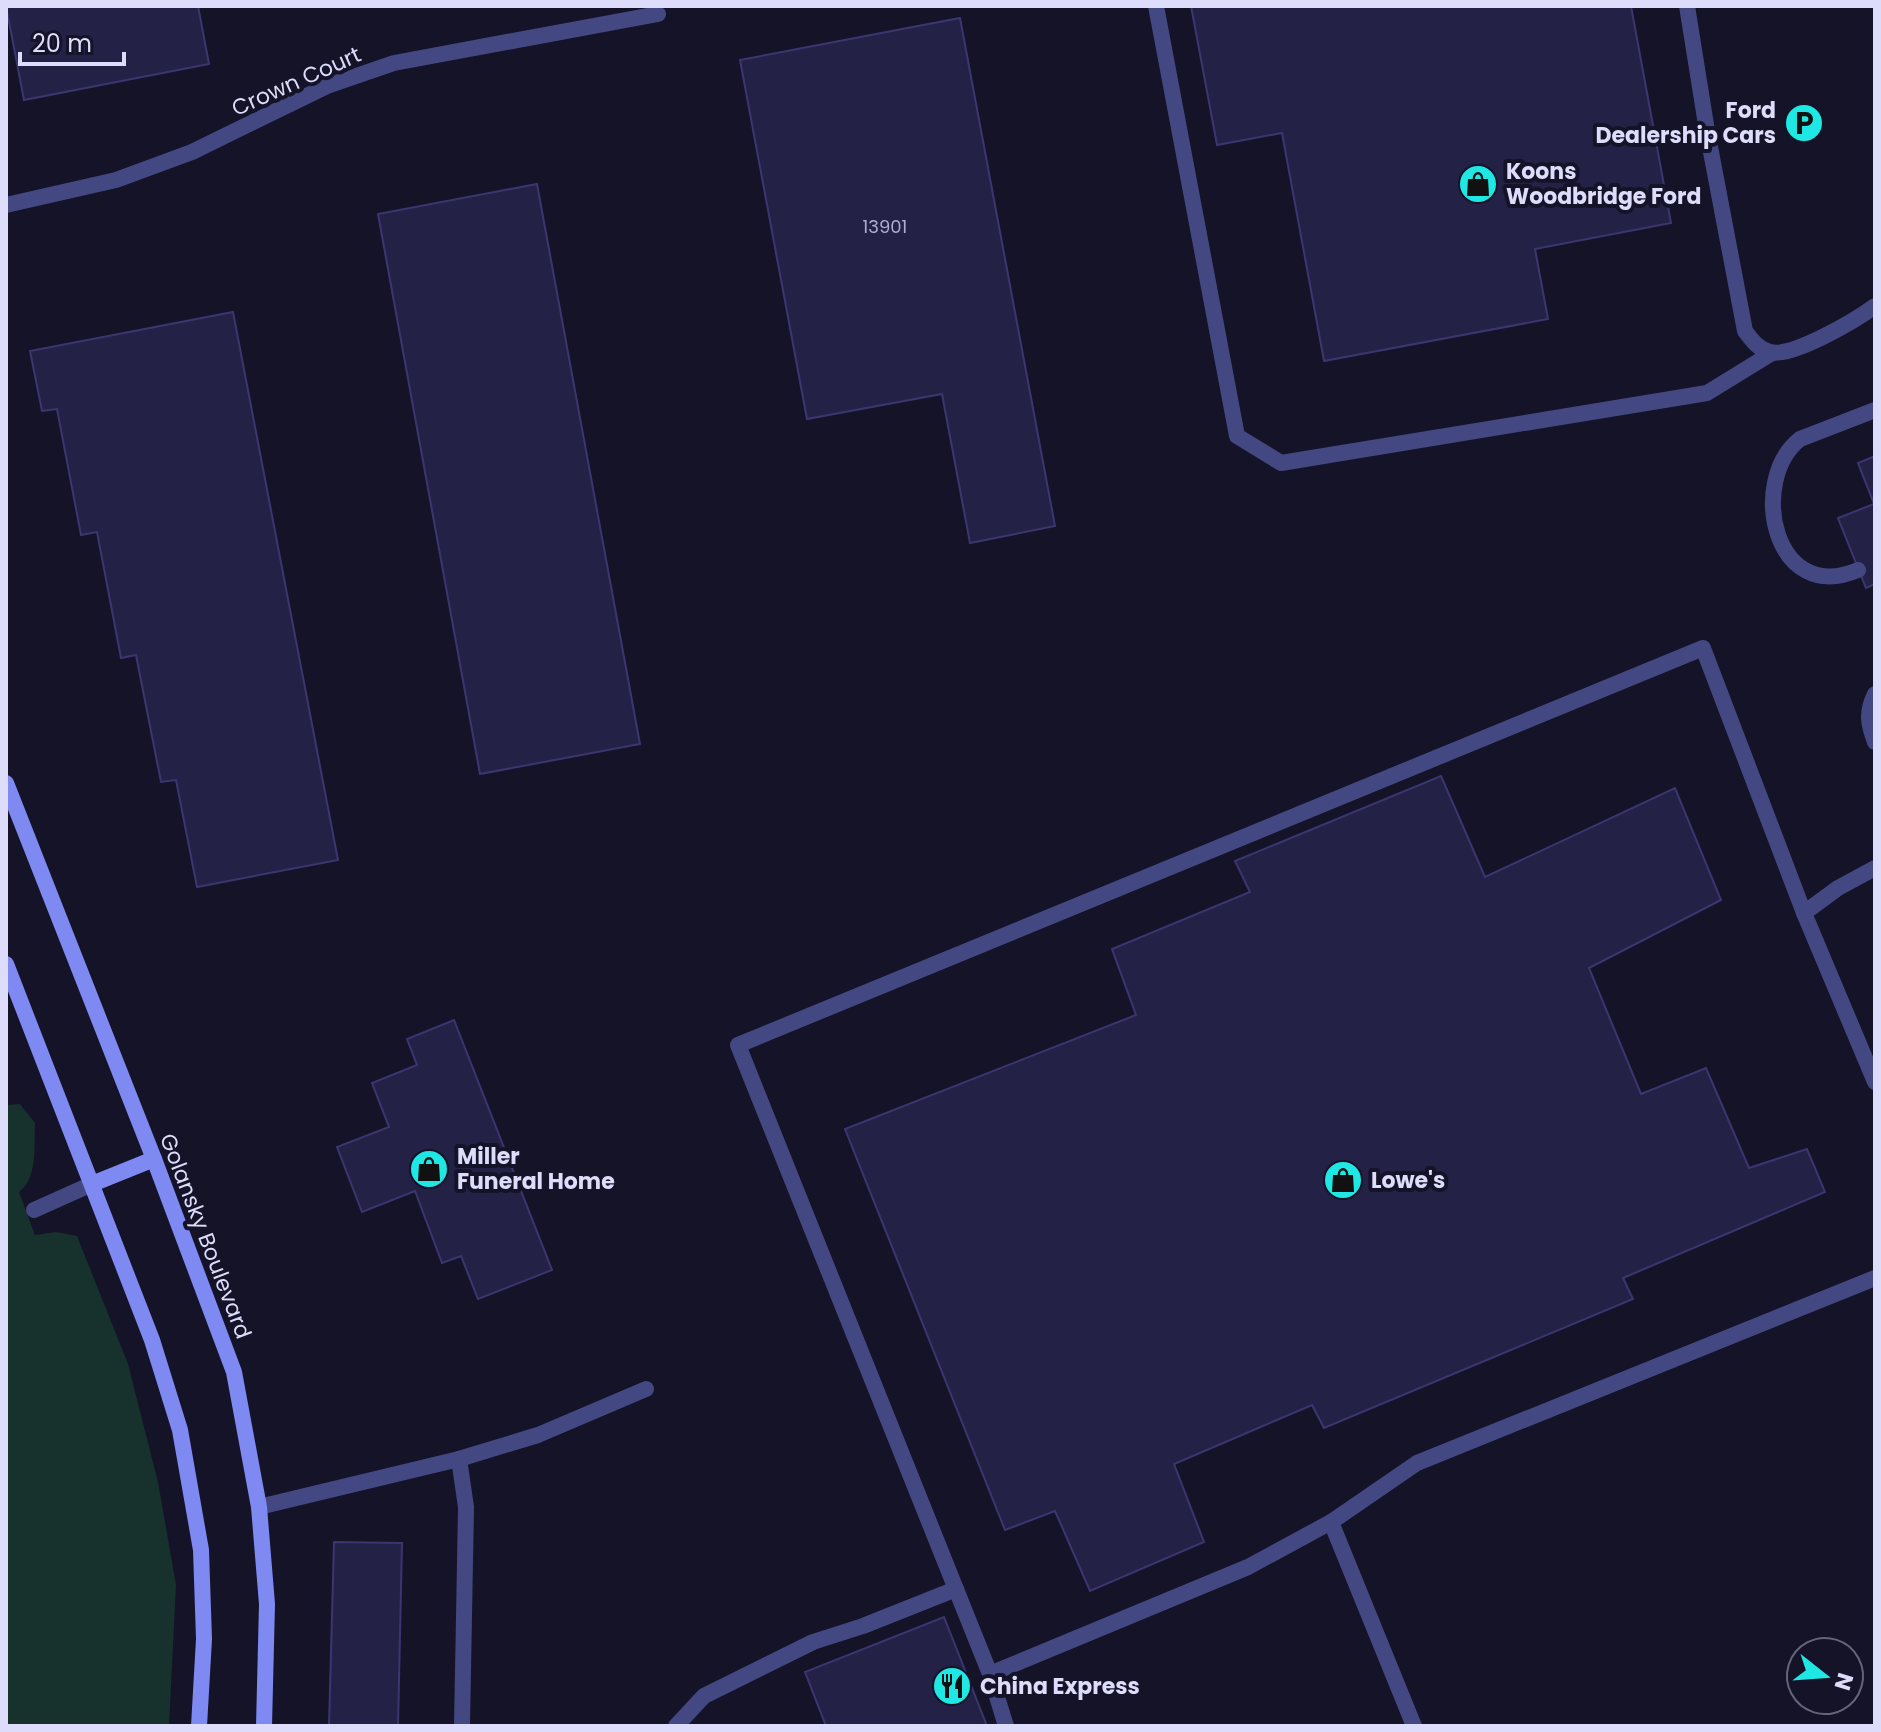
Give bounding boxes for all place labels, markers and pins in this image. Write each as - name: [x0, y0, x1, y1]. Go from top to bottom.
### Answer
- place label: Ford Dealership Cars: [1595, 95, 1776, 151]
- parking icon: Ford Dealership Cars: [1783, 102, 1825, 144]
- place label: Koons Woodbridge Ford: [1506, 156, 1701, 212]
- shop icon: Koons Woodbridge Ford: [1457, 163, 1499, 205]
- place label: Miller Funeral Home: [457, 1141, 615, 1197]
- shop icon: Miller Funeral Home: [408, 1148, 450, 1190]
- shop icon: Lowe's: [1322, 1159, 1364, 1201]
- place label: Lowe's: [1371, 1165, 1445, 1196]
- restaurant icon: China Express: [931, 1665, 973, 1707]
- place label: China Express: [980, 1671, 1140, 1702]

